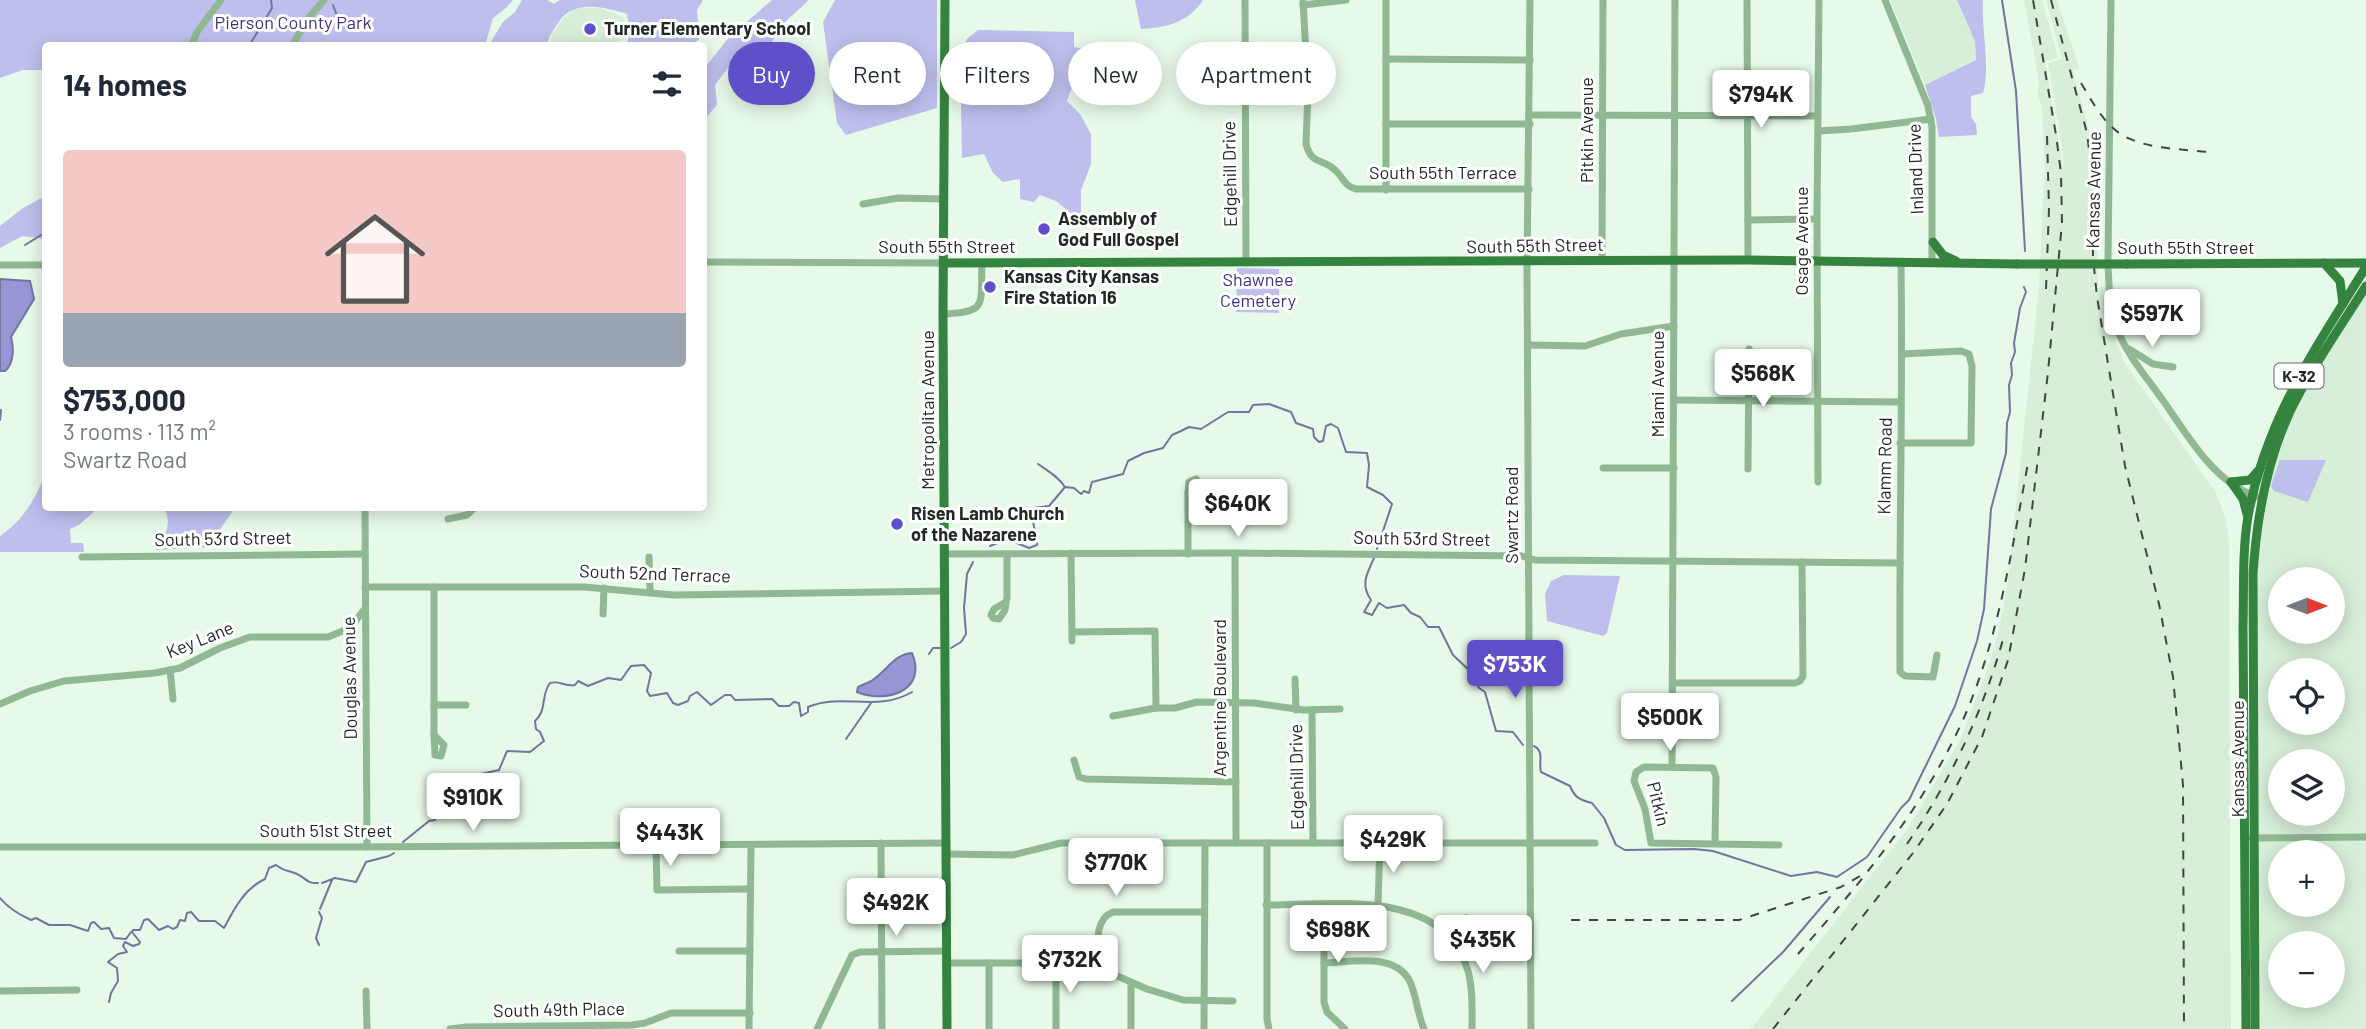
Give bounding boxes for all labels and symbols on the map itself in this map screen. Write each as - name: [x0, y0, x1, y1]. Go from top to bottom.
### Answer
- park label: Pierson County Park: [215, 11, 372, 33]
- place label: Turner Elementary School: [604, 17, 811, 39]
- marker: Turner Elementary School: [582, 21, 598, 37]
- pin: $794K: [1712, 71, 1810, 130]
- street label: Pitkin Avenue: [1575, 77, 1597, 183]
- street label: Edgehill Drive: [1217, 121, 1241, 227]
- street label: Inland Drive: [1902, 123, 1928, 215]
- street label: Kansas Avenue: [2081, 131, 2105, 249]
- street label: South 55th Terrace: [1369, 161, 1517, 183]
- street label: Osage Avenue: [1790, 186, 1812, 296]
- place label: Assembly of God Full Gospel: [1058, 207, 1179, 250]
- marker: Assembly of God Full Gospel: [1036, 221, 1052, 237]
- street label: South 55th Street: [1466, 233, 1604, 257]
- street label: South 55th Street: [878, 235, 1016, 257]
- street label: South 55th Street: [2117, 236, 2255, 258]
- place label: Kansas City Kansas Fire Station 16: [1004, 265, 1159, 308]
- park label: Shawnee Cemetery: [1220, 268, 1296, 311]
- marker: Kansas City Kansas Fire Station 16: [982, 279, 998, 295]
- pin: $597K: [2103, 290, 2201, 349]
- street label: Metropolitan Avenue: [916, 330, 938, 490]
- street label: Miami Avenue: [1646, 331, 1668, 437]
- pin: $568K: [1714, 350, 1812, 409]
- road number: K-32: [2274, 364, 2324, 388]
- street label: Klamm Road: [1872, 417, 1896, 515]
- street label: Swartz Road: [1500, 466, 1522, 564]
- pin: $640K: [1189, 480, 1287, 539]
- place label: Risen Lamb Church of the Nazarene: [911, 502, 1064, 545]
- marker: Risen Lamb Church of the Nazarene: [889, 516, 905, 532]
- street label: South 53rd Street: [154, 526, 292, 550]
- street label: South 53rd Street: [1353, 526, 1491, 550]
- street label: South 52nd Terrace: [579, 559, 731, 587]
- north arrow: [2268, 567, 2345, 644]
- street label: Key Lane: [163, 616, 236, 662]
- street label: Douglas Avenue: [337, 616, 361, 740]
- street label: Argentine Boulevard: [1208, 619, 1230, 777]
- pin: $753K: [1466, 640, 1564, 700]
- pin: $500K: [1621, 694, 1719, 753]
- street label: Kansas Avenue: [2226, 700, 2248, 818]
- street label: Edgehill Drive: [1284, 724, 1308, 830]
- pin: $910K: [424, 774, 522, 833]
- street label: Pitkin: [1643, 779, 1675, 828]
- pin: $443K: [621, 808, 719, 868]
- pin: $429K: [1344, 816, 1442, 875]
- street label: South 51st Street: [260, 819, 392, 841]
- pin: $770K: [1067, 838, 1165, 898]
- pin: $492K: [847, 878, 945, 938]
- pin: $698K: [1289, 906, 1387, 965]
- pin: $435K: [1434, 916, 1532, 975]
- pin: $732K: [1021, 936, 1119, 995]
- street label: South 49th Place: [493, 997, 625, 1021]

